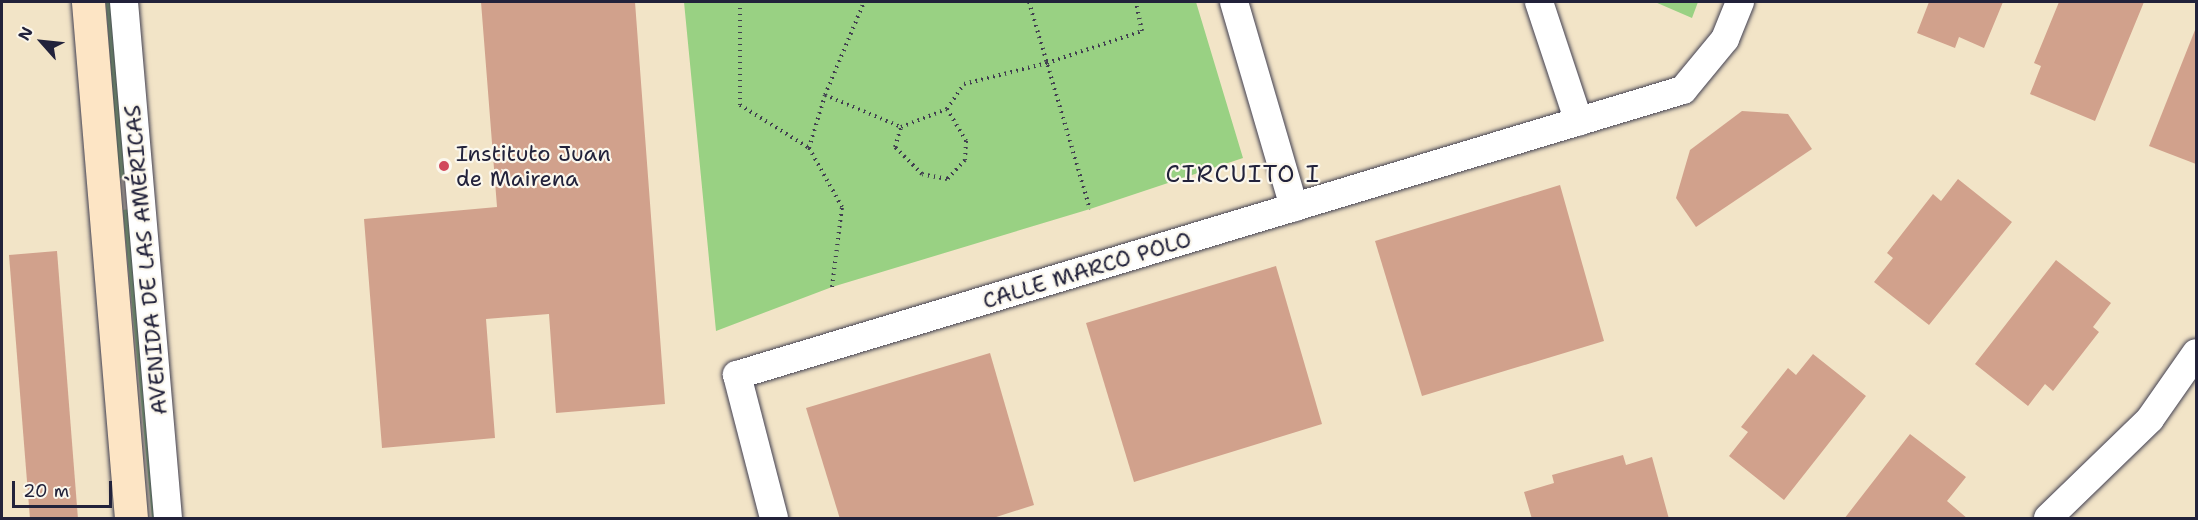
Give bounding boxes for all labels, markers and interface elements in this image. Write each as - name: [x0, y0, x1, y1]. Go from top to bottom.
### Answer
- north arrow: [12, 12, 72, 72]
- text: N: [13, 23, 38, 44]
- street label: AVENIDA DE LAS AMÉRICAS: [119, 104, 173, 416]
- place label: Instituto Juan de Mairena: [456, 140, 611, 192]
- marker: Instituto Juan de Mairena: [437, 159, 451, 173]
- district label: CIRCUITO I: [1166, 161, 1320, 189]
- street label: CALLE MARCO POLO: [979, 226, 1195, 314]
- scale bar: [15, 469, 116, 507]
- text: 20 m: [23, 479, 69, 503]

